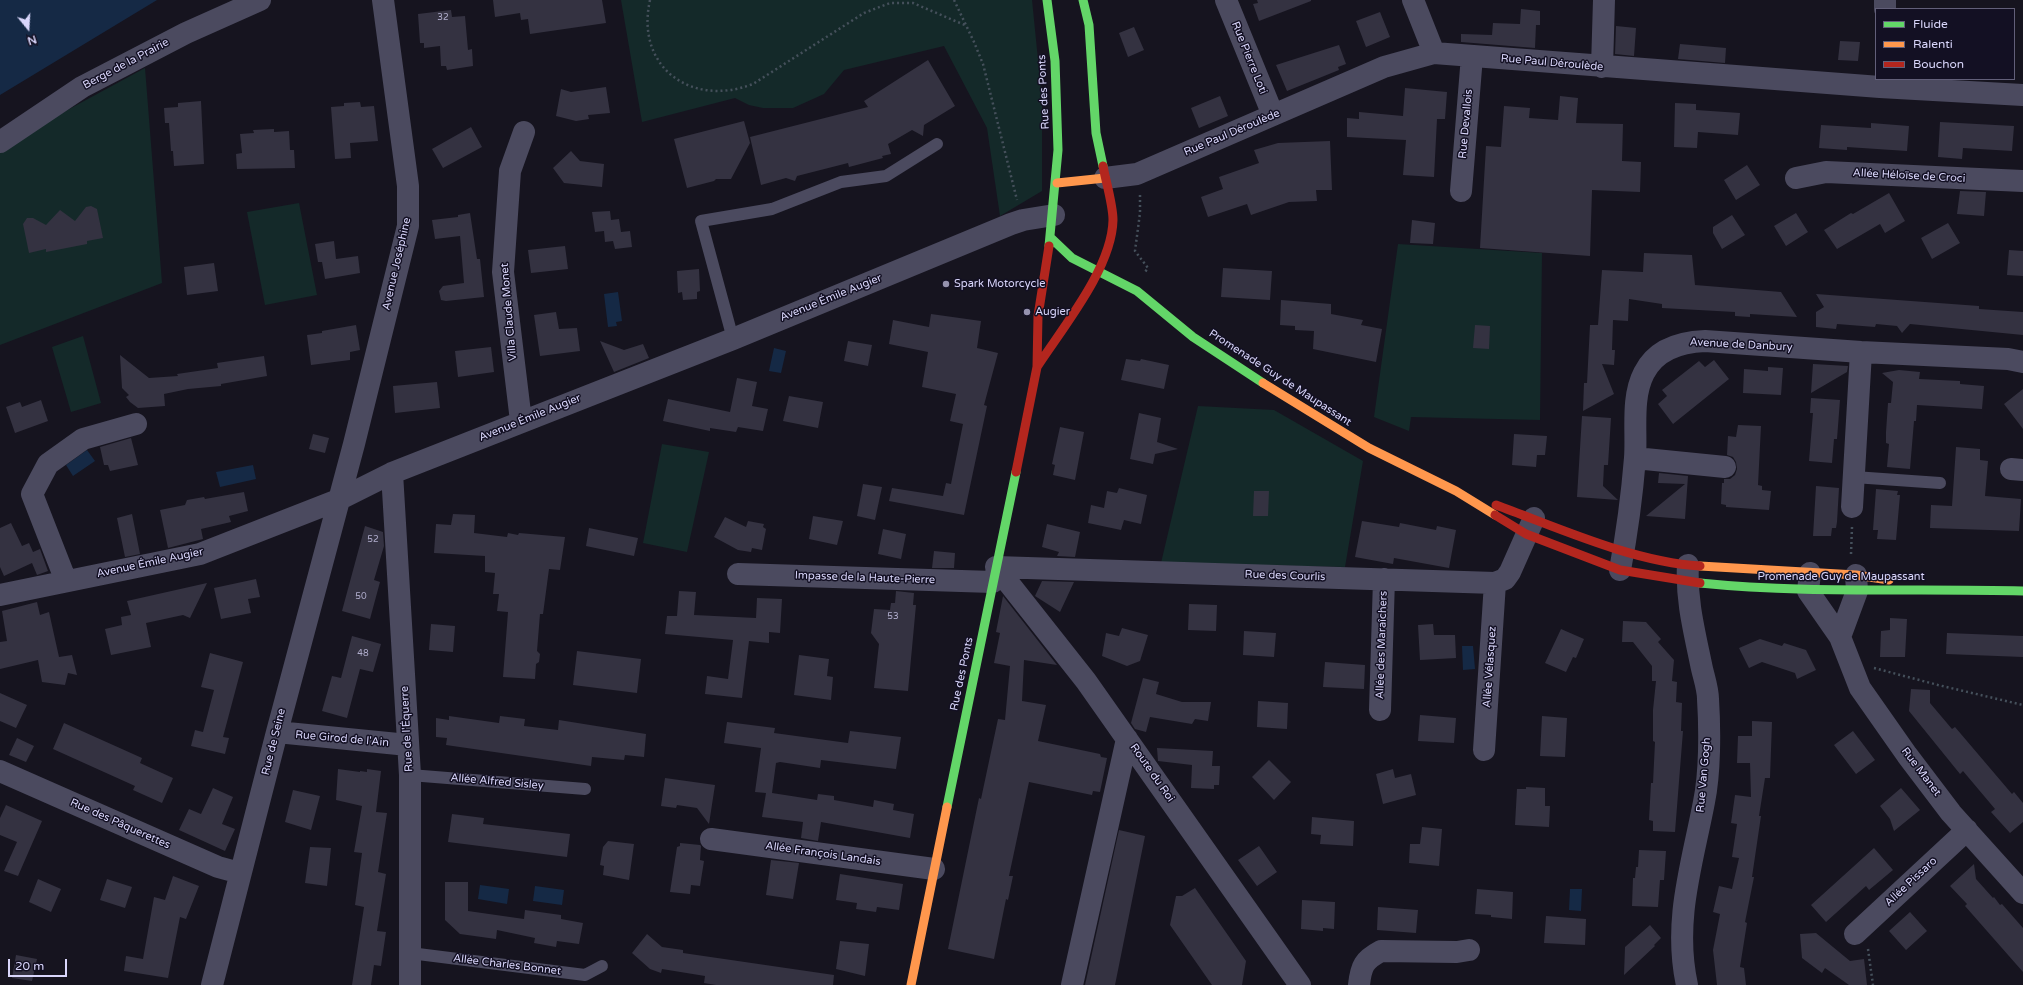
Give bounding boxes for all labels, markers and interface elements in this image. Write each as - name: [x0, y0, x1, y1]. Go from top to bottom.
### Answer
- north arrow: [8, 8, 48, 48]
- legend: [1875, 8, 2015, 80]
- house number: 32: [437, 13, 449, 23]
- text: Fluide: [1913, 17, 1948, 31]
- street label: Rue Pierre Loti: [1228, 20, 1270, 96]
- text: N: [26, 32, 38, 47]
- street label: Berge de la Prairie: [81, 36, 171, 92]
- text: Ralenti: [1913, 37, 1953, 51]
- street label: Rue Paul Déroulède: [1500, 52, 1604, 74]
- street label: Rue des Ponts: [1035, 54, 1053, 130]
- text: Bouchon: [1913, 57, 1964, 71]
- street label: Rue Devallois: [1456, 89, 1476, 159]
- street label: Rue Paul Déroulède: [1182, 107, 1282, 159]
- street label: Allée Héloïse de Croci: [1852, 166, 1966, 186]
- street label: Avenue Joséphine: [380, 216, 414, 312]
- street label: Villa Claude Monet: [498, 262, 520, 362]
- street label: Avenue Émile Augier: [778, 272, 884, 324]
- place label: Spark Motorcycle: [954, 277, 1045, 291]
- marker: Spark Motorcycle: [941, 279, 951, 289]
- place label: Augier: [1035, 305, 1070, 319]
- marker: Augier: [1022, 307, 1032, 317]
- street label: Promenade Guy de Maupassant: [1206, 327, 1354, 429]
- street label: Avenue de Danbury: [1689, 336, 1793, 354]
- street label: Avenue Émile Augier: [477, 392, 583, 444]
- house number: 52: [367, 535, 379, 545]
- street label: Avenue Émile Augier: [95, 545, 205, 581]
- street label: Rue des Courlis: [1244, 568, 1326, 584]
- street label: Impasse de la Haute-Pierre: [795, 569, 935, 587]
- street label: Promenade Guy de Maupassant: [1757, 570, 1925, 584]
- street label: Allée des Maraîchers: [1374, 591, 1390, 699]
- house number: 50: [355, 592, 367, 602]
- house number: 53: [887, 612, 899, 622]
- street label: Allée Vélasquez: [1481, 626, 1499, 708]
- street label: Rue des Ponts: [948, 636, 976, 712]
- house number: 48: [357, 649, 369, 659]
- street label: Rue de l'Équerre: [398, 686, 416, 772]
- street label: Rue de Seine: [259, 707, 289, 777]
- street label: Rue Girod de l'Ain: [295, 728, 389, 750]
- street label: Rue Van Gogh: [1694, 737, 1714, 813]
- street label: Route du Roi: [1127, 741, 1177, 805]
- street label: Rue Manet: [1898, 745, 1944, 799]
- street label: Allée Alfred Sisley: [450, 771, 544, 793]
- street label: Rue des Pâquerettes: [68, 796, 172, 852]
- street label: Allée François Landais: [765, 839, 881, 869]
- street label: Allée Pissaro: [1882, 855, 1940, 909]
- scale bar: [10, 951, 69, 977]
- street label: Allée Charles Bonnet: [452, 952, 562, 978]
- text: 20 m: [15, 959, 44, 973]

